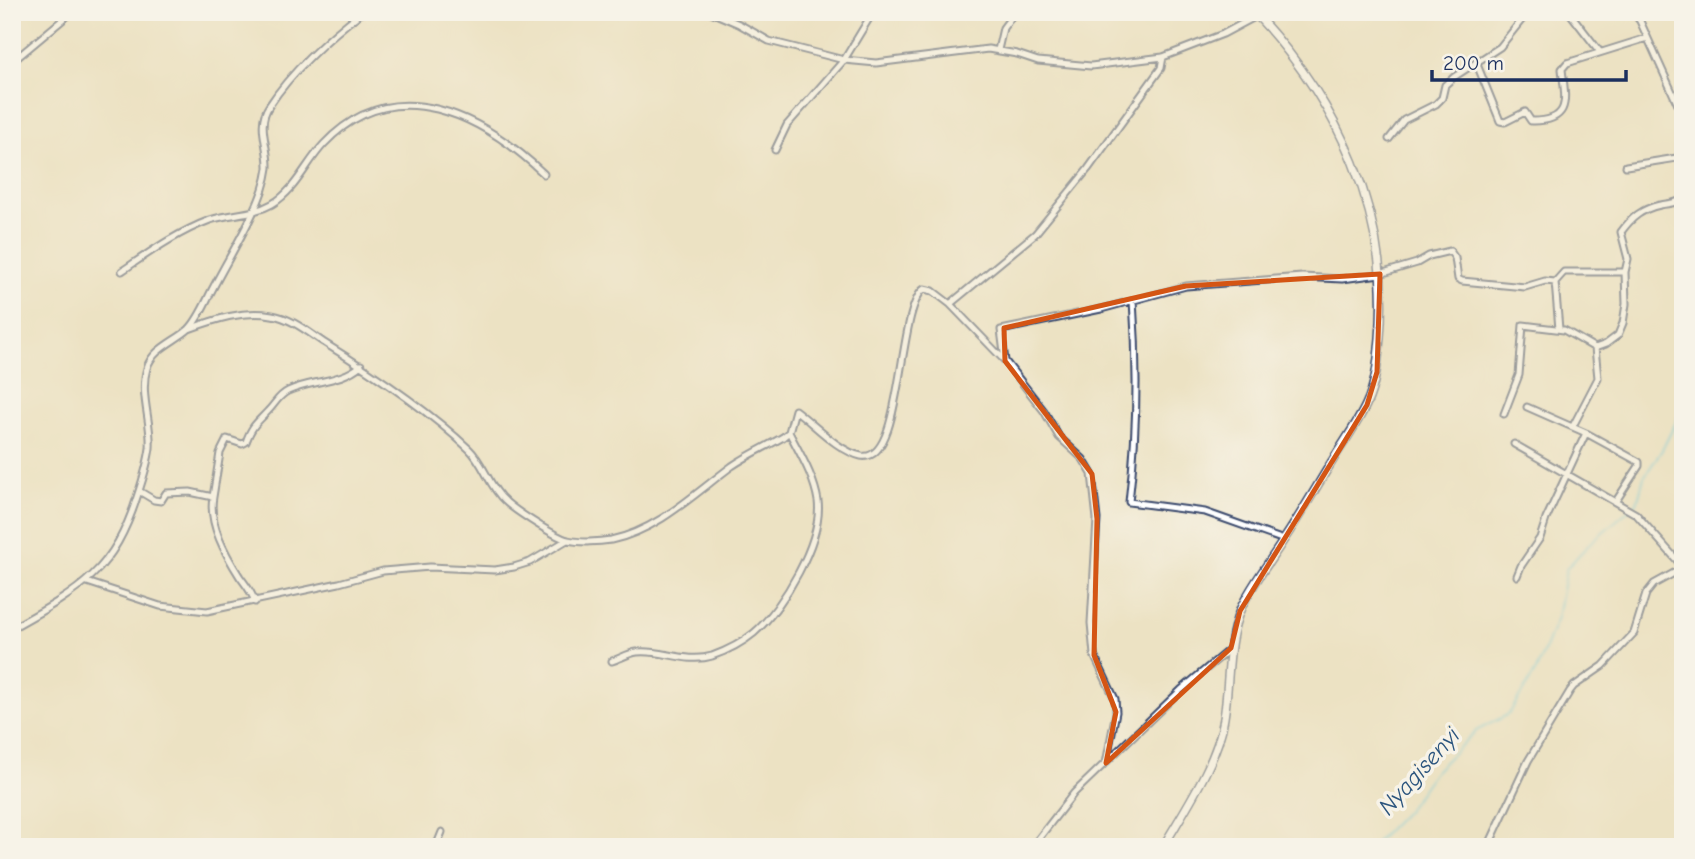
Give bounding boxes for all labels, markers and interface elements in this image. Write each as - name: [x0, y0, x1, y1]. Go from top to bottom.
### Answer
- scale bar: [1432, 38, 1627, 82]
- text: 200 m: [1443, 51, 1504, 75]
- water label: Nyagisenyi: [1372, 721, 1466, 821]

